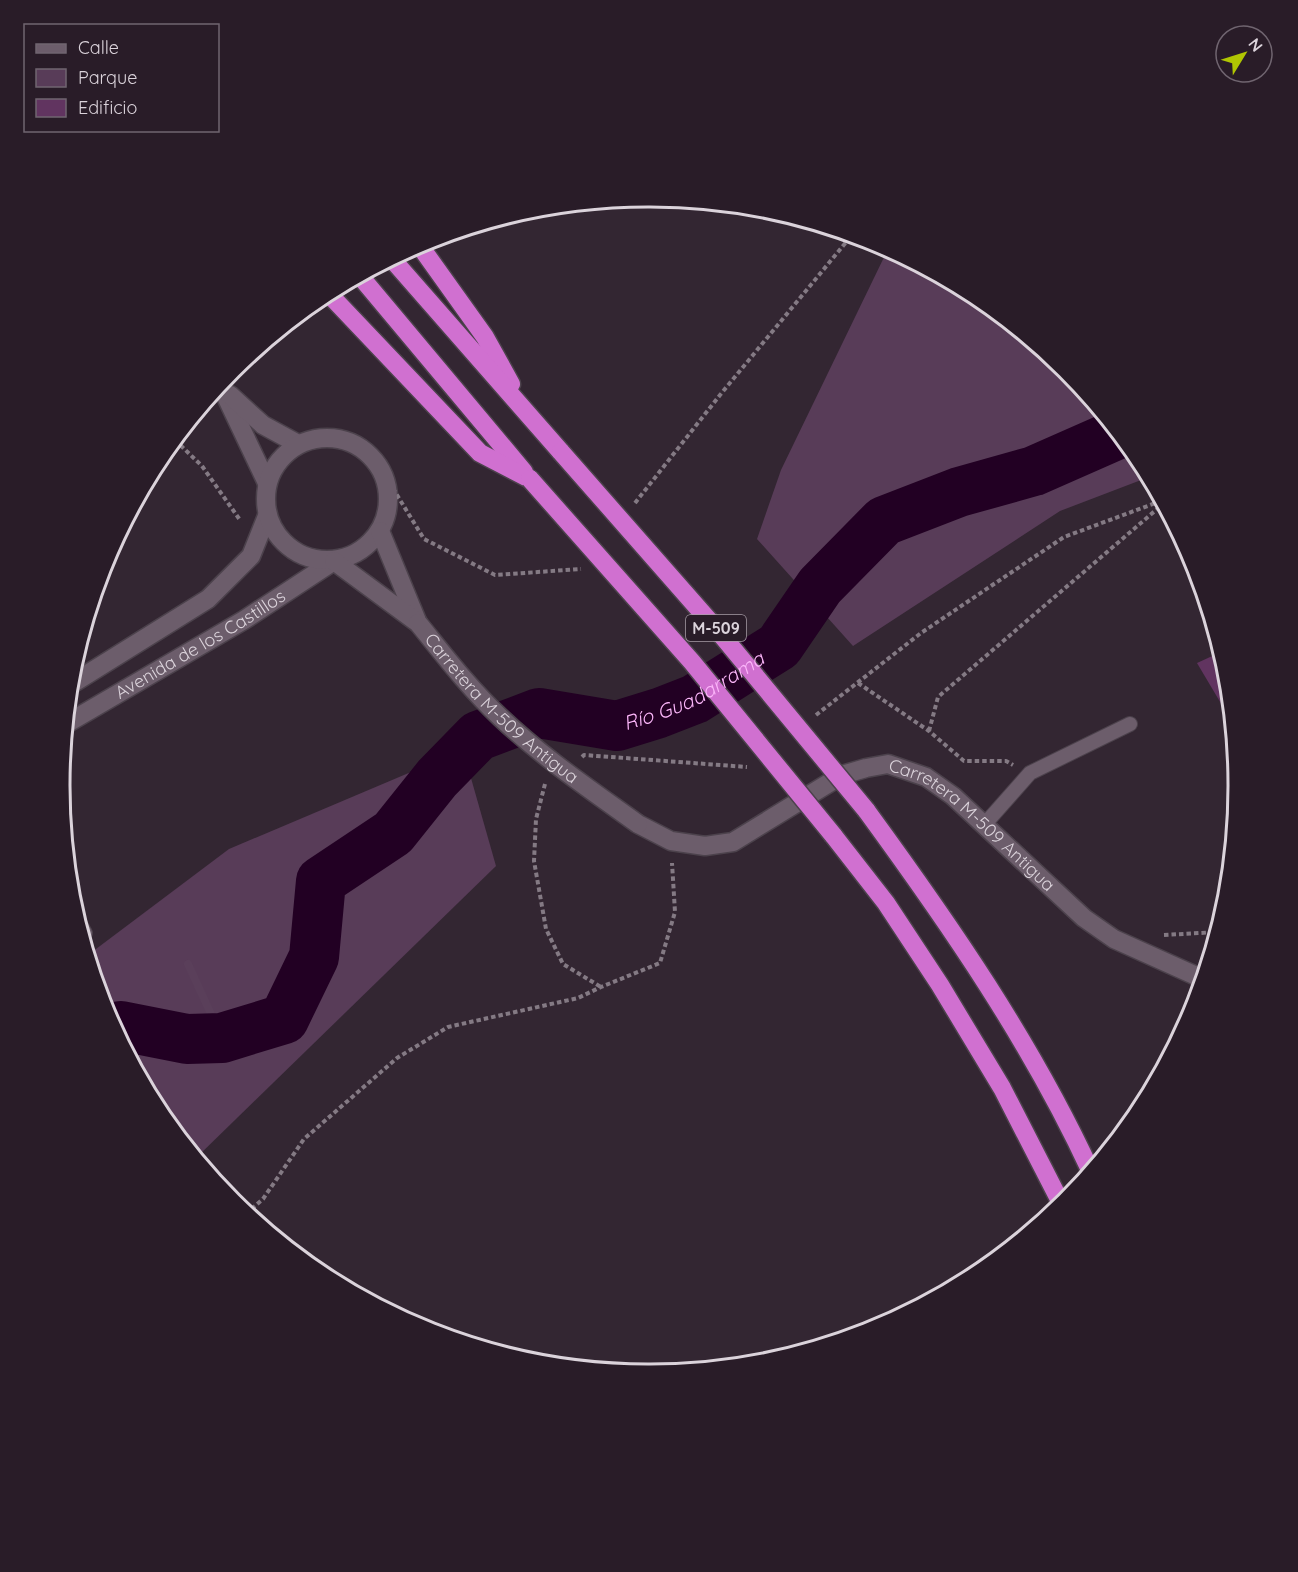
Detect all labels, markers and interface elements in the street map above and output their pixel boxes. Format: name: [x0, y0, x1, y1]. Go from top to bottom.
legend: [24, 24, 219, 132]
north arrow: [1214, 24, 1274, 84]
text: N: [1244, 34, 1267, 56]
text: Calle: [78, 36, 119, 59]
text: Parque: [78, 66, 137, 89]
text: Edificio: [78, 96, 137, 119]
street label: Avenida de los Castillos: [111, 584, 289, 704]
road number: M-509: [686, 615, 746, 641]
street label: Carretera M-509 Antigua: [420, 628, 583, 788]
water label: Río Guadarrama: [620, 645, 770, 735]
street label: Carretera M-509 Antigua: [886, 753, 1060, 896]

